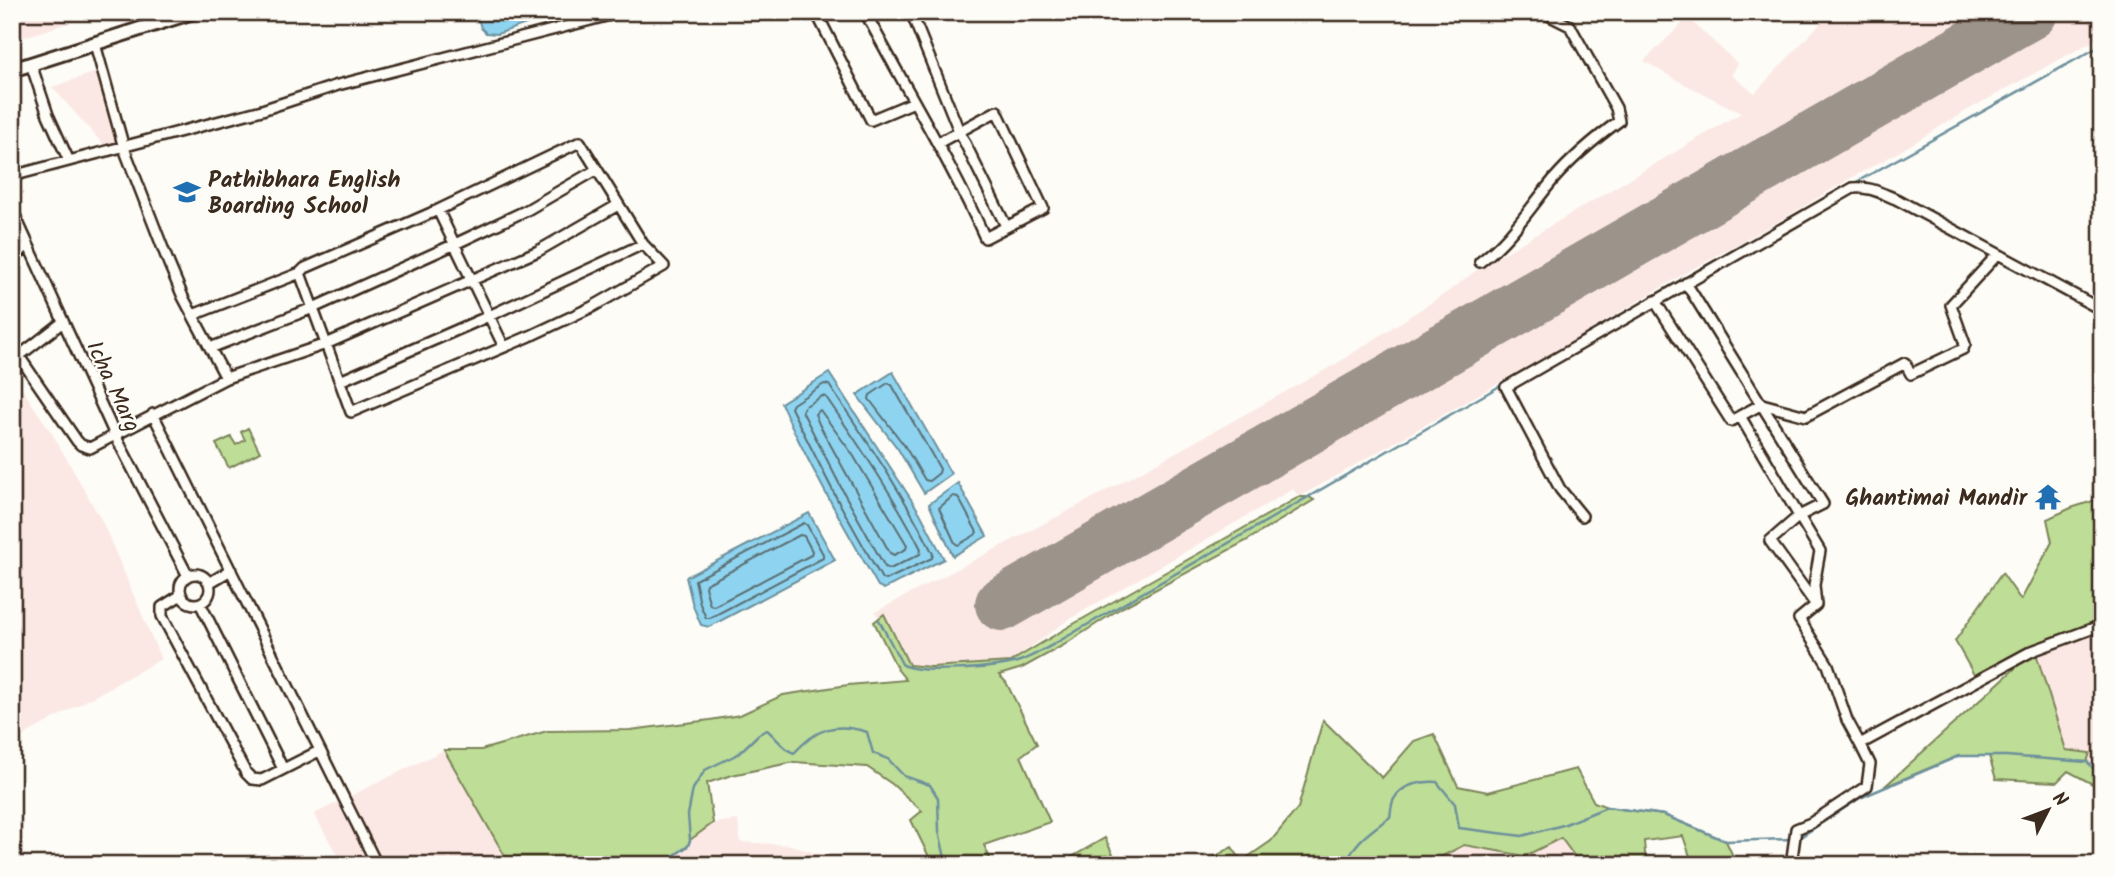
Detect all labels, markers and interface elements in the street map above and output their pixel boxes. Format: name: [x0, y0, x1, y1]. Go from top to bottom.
place label: Pathibhara English Boarding School: [208, 163, 401, 225]
school or university icon: Pathibhara English Boarding School: [172, 177, 202, 207]
street label: Icha Marg: [75, 335, 149, 438]
place label: Ghantimai Mandir: [1846, 481, 2029, 517]
temple icon: Ghantimai Mandir: [2033, 482, 2063, 512]
north arrow: [2012, 776, 2082, 846]
text: N: [2044, 785, 2074, 814]

